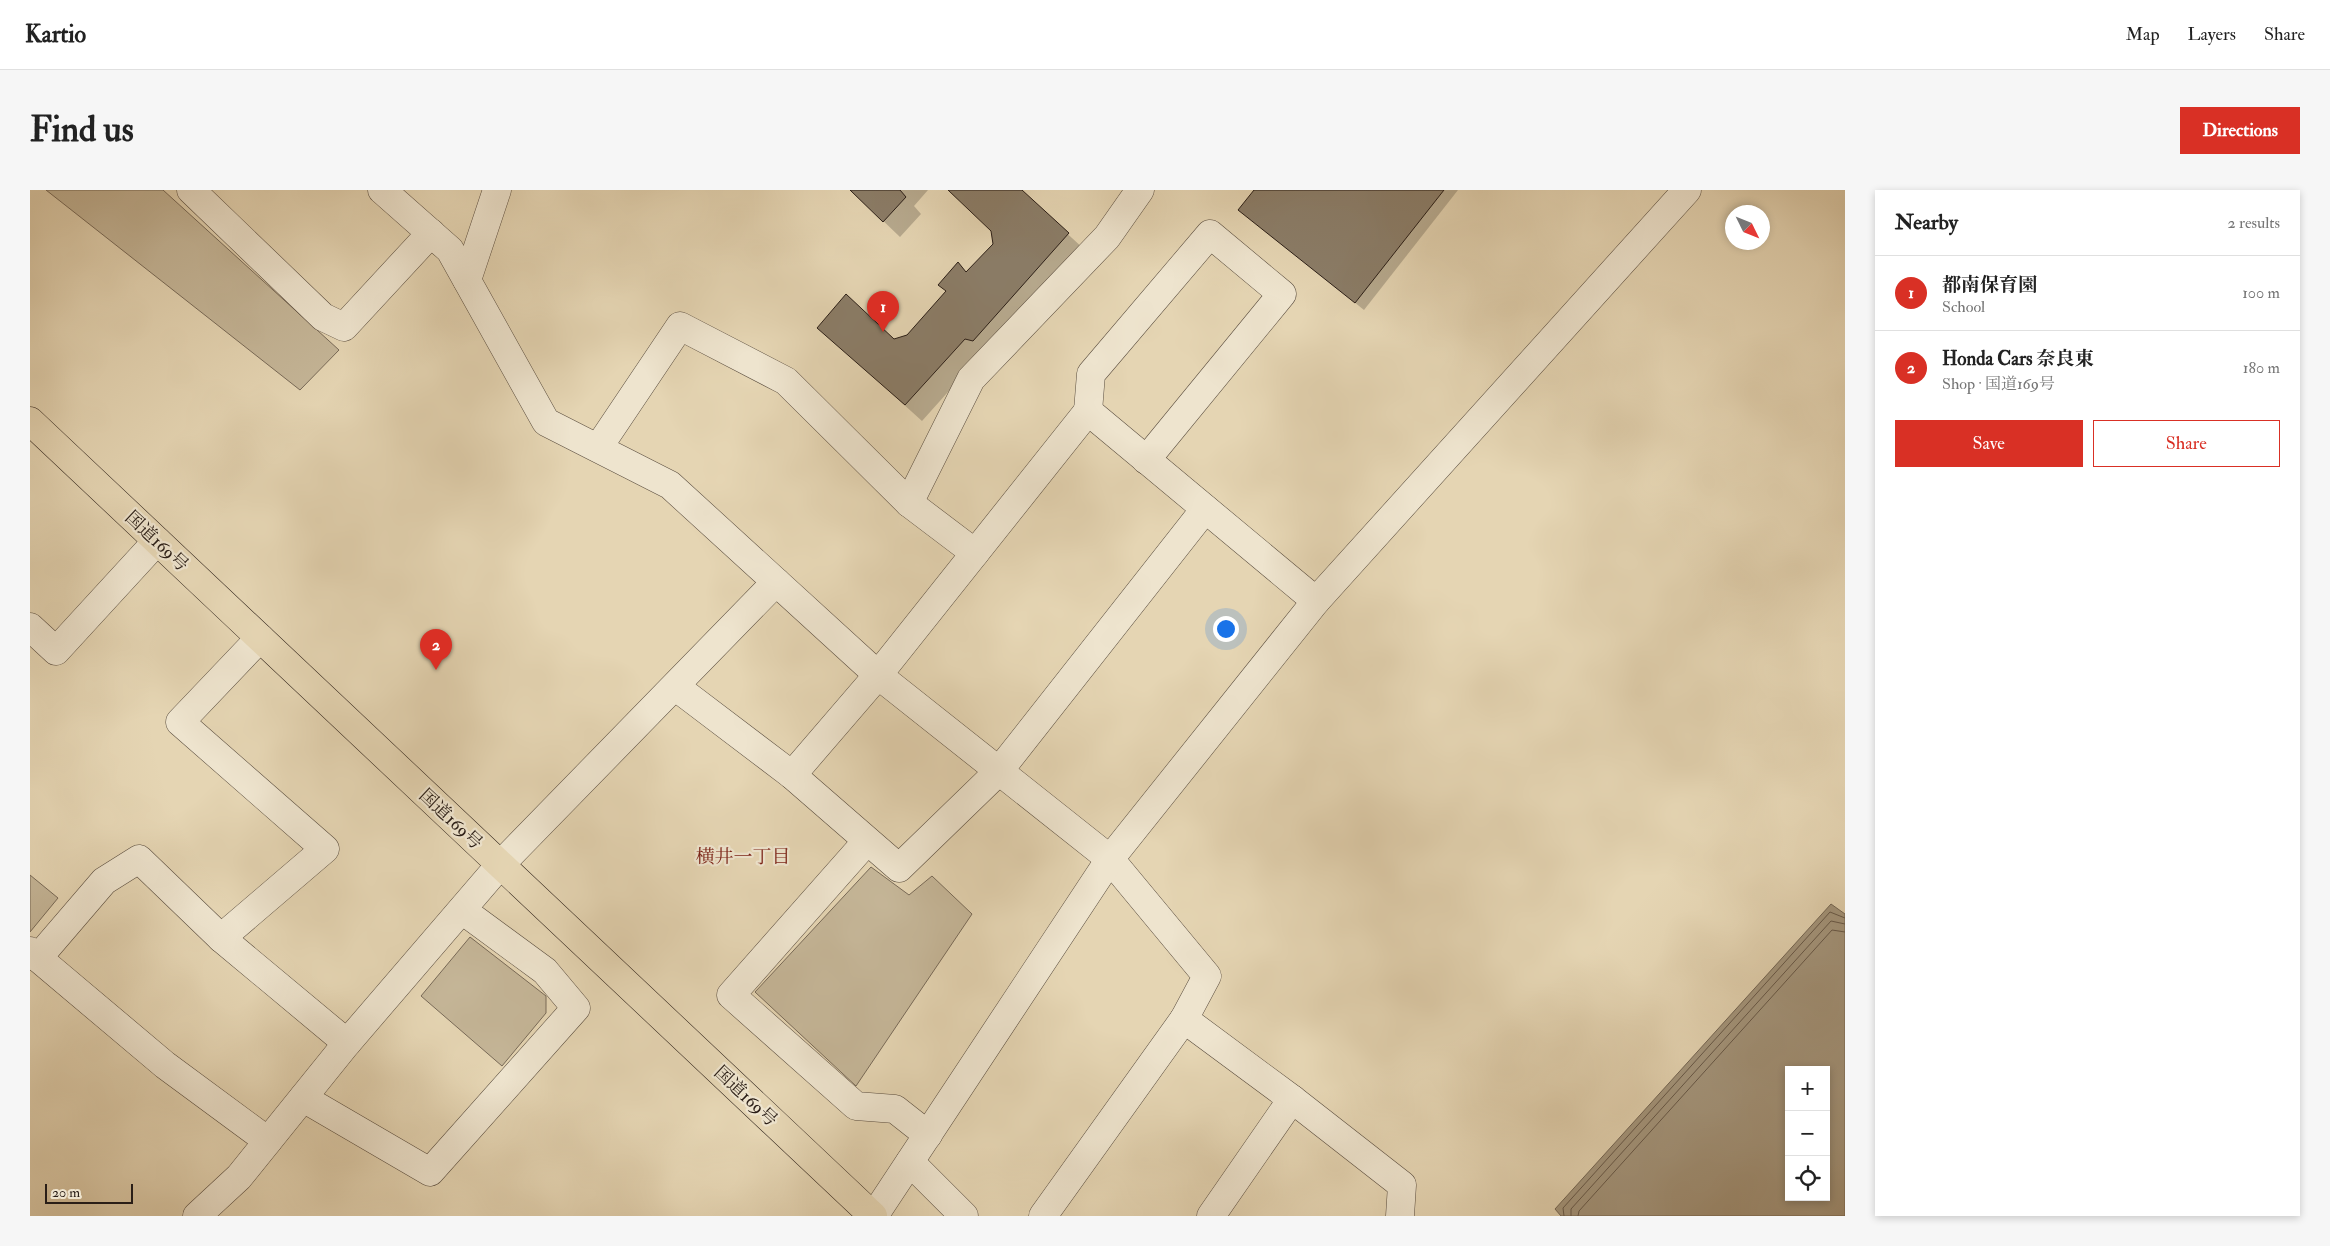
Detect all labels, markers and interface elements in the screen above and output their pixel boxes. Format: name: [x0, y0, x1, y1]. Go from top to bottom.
text: Kartio: [25, 19, 86, 50]
text: Map: [2126, 23, 2160, 46]
text: Layers: [2188, 23, 2236, 46]
text: Share: [2264, 23, 2305, 46]
button: Directions: [2180, 107, 2300, 154]
text: Find us: [30, 108, 134, 152]
north arrow: [1725, 205, 1770, 250]
text: Nearby: [1895, 209, 1958, 236]
text: 2 results: [2227, 213, 2280, 233]
text: 都南保育園: [1942, 273, 2037, 297]
text: 1: [1908, 283, 1914, 303]
text: 100 m: [2242, 283, 2280, 303]
pin: 1: [867, 291, 899, 332]
text: School: [1942, 297, 1985, 317]
text: Honda Cars 奈良東: [1942, 347, 2094, 371]
text: 2: [1907, 358, 1915, 378]
text: 180 m: [2243, 358, 2280, 378]
text: Shop · 国道169号: [1942, 374, 2055, 394]
button: Save: [1895, 420, 2083, 467]
button: Share: [2093, 420, 2280, 467]
street label: 国道169号: [120, 506, 193, 577]
your location: [1213, 616, 1239, 642]
pin: 2: [420, 629, 452, 670]
street label: 国道169号: [414, 784, 487, 855]
district label: 横井一丁目: [695, 845, 791, 869]
street label: 国道169号: [709, 1061, 782, 1132]
map controls: [1785, 1066, 1830, 1201]
button: +: [1785, 1066, 1830, 1111]
button: −: [1785, 1111, 1830, 1156]
button: locate: [1785, 1156, 1830, 1201]
scale bar: [45, 1181, 132, 1204]
text: 20 m: [52, 1184, 80, 1201]

